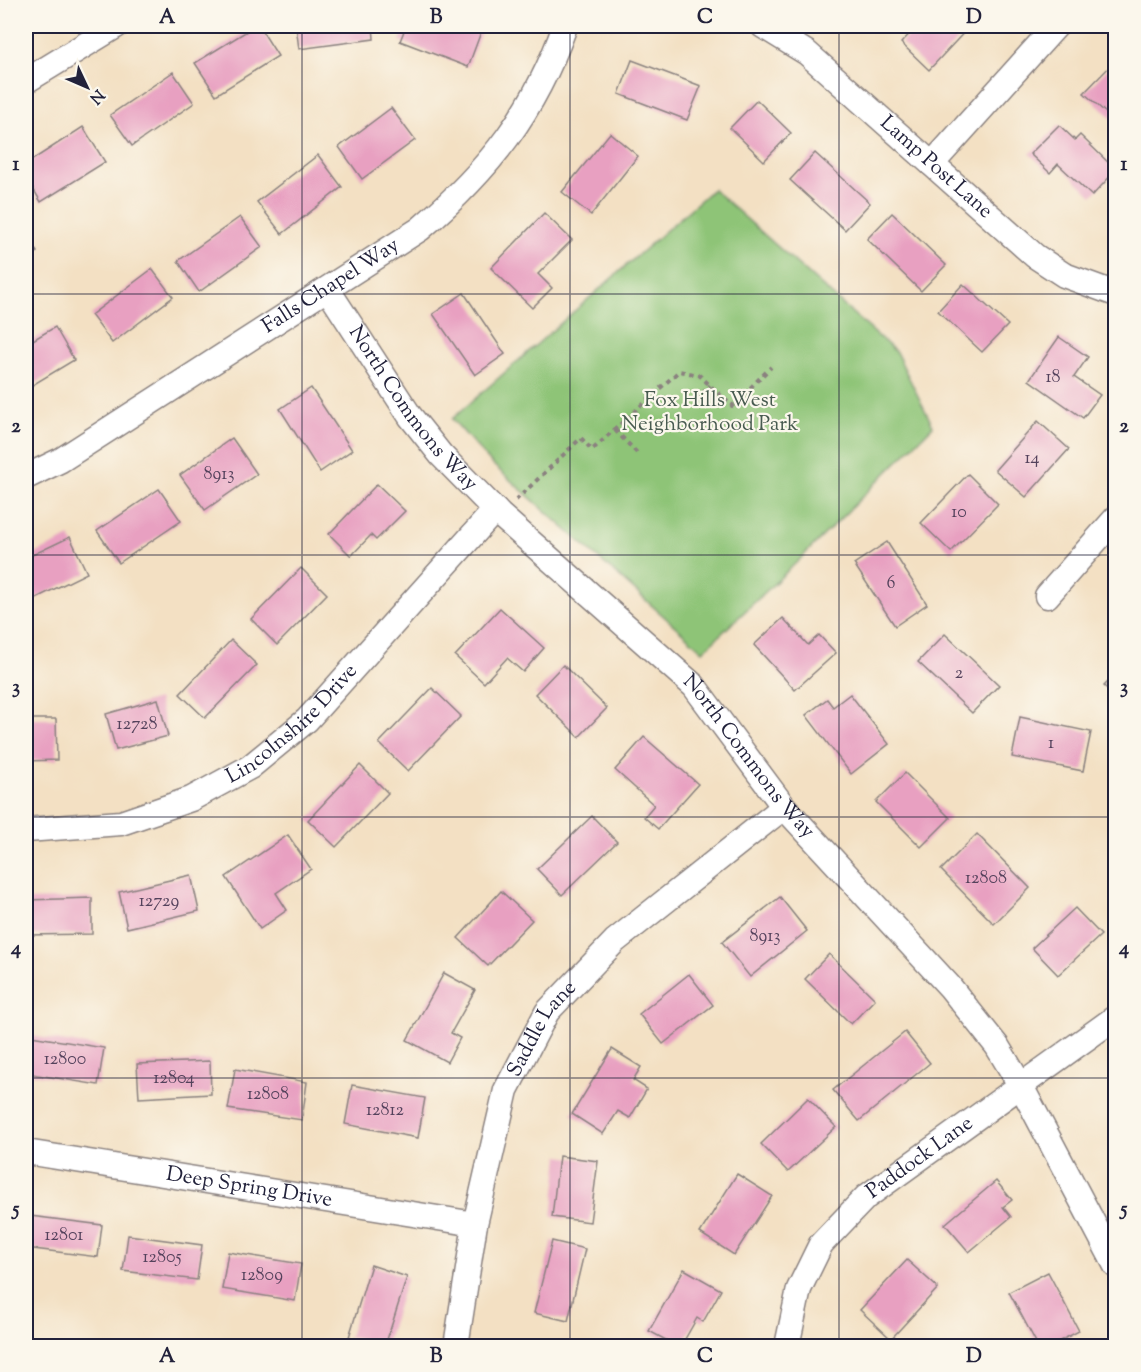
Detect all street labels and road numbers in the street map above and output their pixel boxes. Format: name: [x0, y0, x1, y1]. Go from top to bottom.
street label: Lamp Post Lane: [873, 109, 999, 226]
street label: Falls Chapel Way: [257, 231, 406, 342]
street label: North Commons Way: [340, 320, 485, 499]
street label: Lincolnshire Drive: [221, 658, 365, 792]
street label: North Commons Way: [676, 667, 822, 846]
street label: Saddle Lane: [500, 974, 584, 1083]
street label: Paddock Lane: [860, 1109, 980, 1207]
street label: Deep Spring Drive: [164, 1160, 334, 1216]

